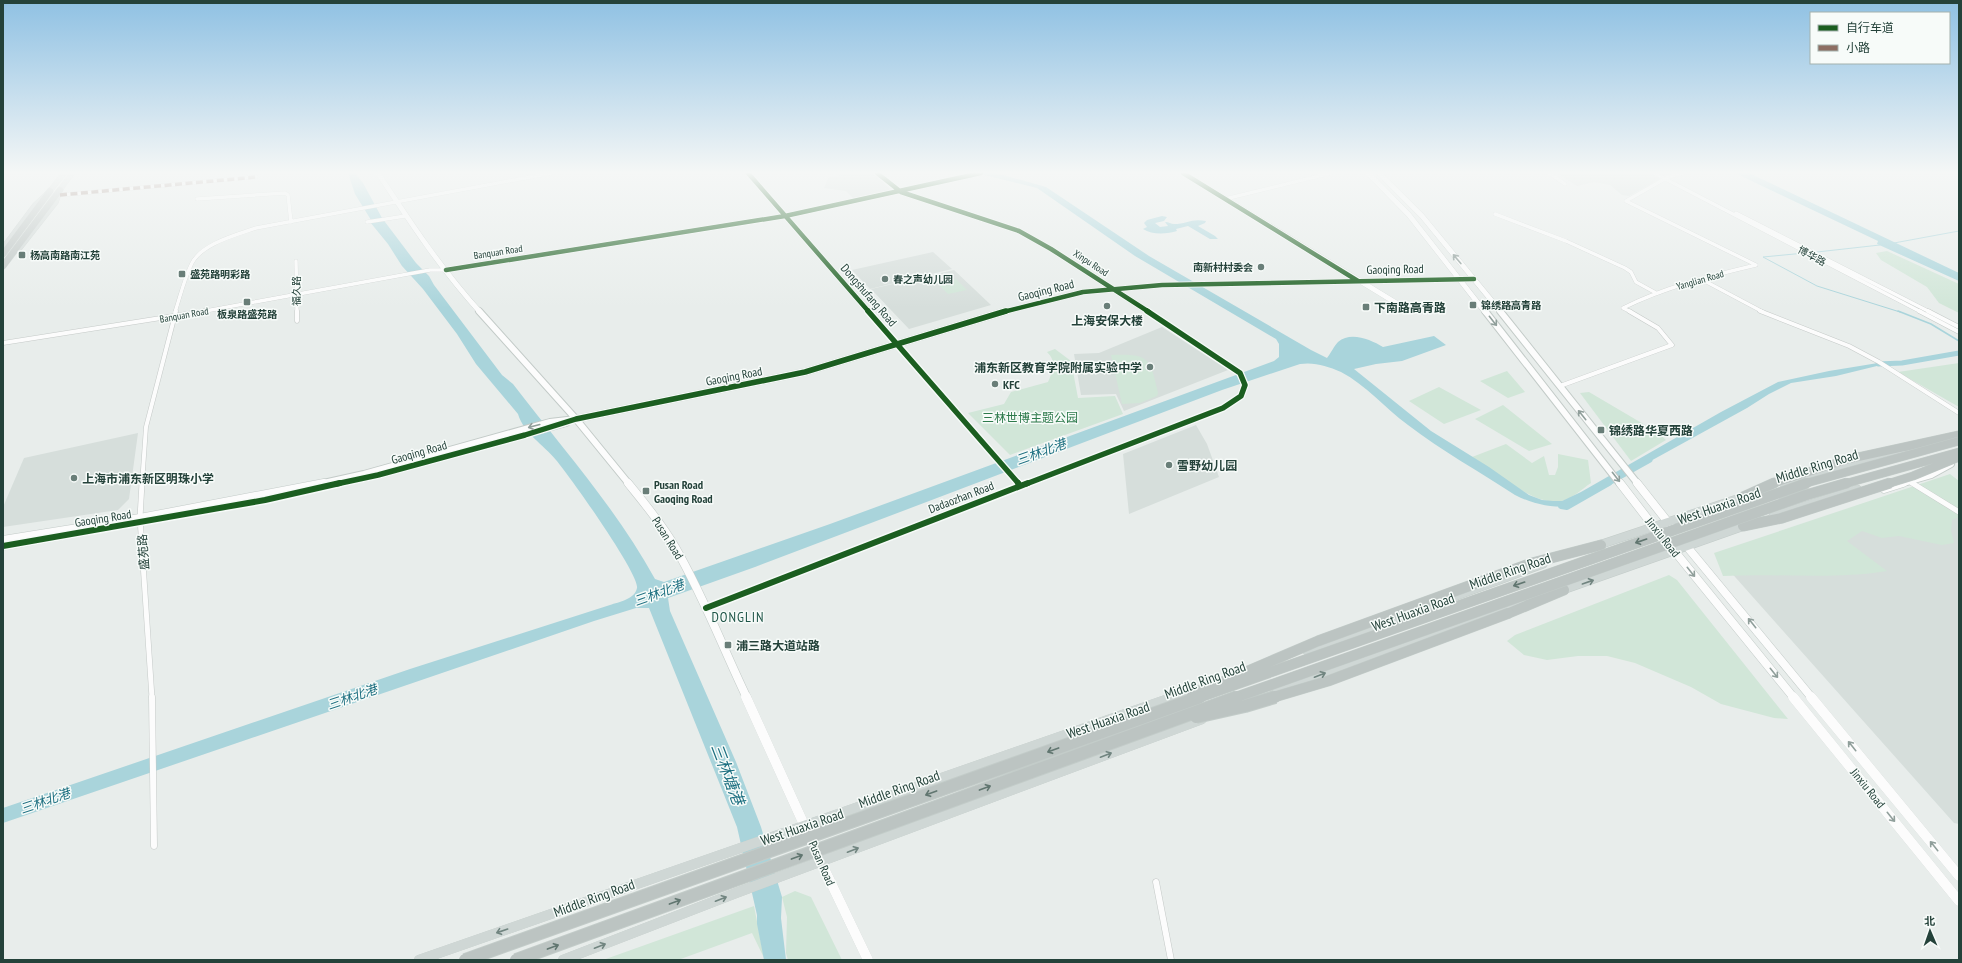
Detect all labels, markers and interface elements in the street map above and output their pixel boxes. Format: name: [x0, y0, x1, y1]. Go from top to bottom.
legend: [1810, 12, 1950, 64]
text: 自行车道: [1846, 20, 1894, 35]
text: 小路: [1846, 40, 1870, 55]
street label: Banquan Road: [473, 242, 523, 262]
street label: 博华路: [1796, 243, 1828, 269]
street label: Xinpu Road: [1071, 247, 1111, 279]
place label: 杨高南路南江苑: [30, 249, 100, 262]
marker: 杨高南路南江苑: [17, 250, 27, 260]
one-way arrow: [1453, 253, 1462, 264]
street label: Dongshufang Road: [838, 261, 900, 329]
place label: 南新村村委会: [1193, 261, 1253, 274]
street label: Gaoqing Road: [1366, 261, 1424, 277]
marker: 南新村村委会: [1256, 262, 1266, 272]
street label: Yanglian Road: [1675, 267, 1725, 293]
place label: 盛苑路明彩路: [190, 268, 251, 281]
marker: 盛苑路明彩路: [177, 269, 187, 279]
place label: 春之声幼儿园: [893, 273, 953, 286]
marker: 春之声幼儿园: [880, 274, 890, 284]
street label: 福久路: [290, 276, 303, 306]
street label: Gaoqing Road: [1016, 276, 1076, 304]
marker: 板泉路盛苑路: [242, 297, 252, 307]
place label: 锦绣路高青路: [1481, 299, 1542, 312]
place label: 下南路高青路: [1374, 300, 1446, 315]
marker: 锦绣路高青路: [1468, 300, 1478, 310]
marker: 上海安保大楼: [1102, 301, 1112, 311]
marker: 下南路高青路: [1361, 302, 1371, 312]
street label: Banquan Road: [159, 304, 209, 326]
place label: 板泉路盛苑路: [217, 308, 278, 321]
place label: 上海安保大楼: [1071, 313, 1143, 328]
one-way arrow: [1489, 315, 1497, 326]
place label: 浦东新区教育学院附属实验中学: [974, 360, 1142, 375]
marker: 浦东新区教育学院附属实验中学: [1145, 362, 1155, 372]
street label: Gaoqing Road: [705, 363, 763, 389]
place label: KFC: [1003, 377, 1020, 392]
marker: KFC: [990, 379, 1000, 389]
one-way arrow: [1578, 409, 1587, 420]
park label: 三林世博主题公园: [982, 410, 1078, 425]
one-way arrow: [528, 423, 541, 430]
place label: 锦绣路华夏西路: [1609, 423, 1693, 438]
marker: 锦绣路华夏西路: [1596, 425, 1606, 435]
water label: 三林北港: [1014, 434, 1070, 469]
street label: Gaoqing Road: [389, 437, 449, 467]
street label: Middle Ring Road: [1774, 445, 1860, 487]
place label: 雪野幼儿园: [1177, 458, 1237, 473]
marker: 雪野幼儿园: [1164, 460, 1174, 470]
place label: 上海市浦东新区明珠小学: [82, 471, 214, 486]
one-way arrow: [1611, 472, 1620, 483]
marker: 上海市浦东新区明珠小学: [69, 473, 79, 483]
place label: Pusan Road Gaoqing Road: [654, 477, 713, 506]
street label: Dadaozhan Road: [926, 478, 996, 516]
street label: West Huaxia Road: [1675, 483, 1763, 529]
marker: Pusan Road Gaoqing Road: [641, 486, 651, 496]
street label: Gaoqing Road: [74, 506, 132, 530]
street label: Jinxiu Road: [1642, 513, 1683, 560]
street label: Pusan Road: [649, 514, 687, 562]
street label: 盛苑路: [134, 534, 152, 570]
one-way arrow: [1636, 537, 1648, 545]
street label: Middle Ring Road: [1467, 549, 1553, 593]
one-way arrow: [1687, 566, 1696, 577]
water label: 三林北港: [632, 575, 688, 610]
one-way arrow: [1581, 578, 1594, 585]
one-way arrow: [1513, 580, 1525, 588]
street label: West Huaxia Road: [1369, 589, 1457, 635]
district label: DONGLIN: [711, 608, 765, 626]
one-way arrow: [1747, 618, 1756, 629]
place label: 浦三路大道站路: [736, 638, 820, 653]
marker: 浦三路大道站路: [723, 640, 733, 650]
street label: Middle Ring Road: [1162, 657, 1248, 703]
one-way arrow: [1769, 667, 1778, 678]
one-way arrow: [1313, 671, 1325, 679]
water label: 三林北港: [325, 680, 381, 714]
street label: West Huaxia Road: [1064, 697, 1152, 743]
one-way arrow: [1847, 740, 1856, 751]
water label: 三林塘港: [707, 741, 750, 809]
one-way arrow: [1048, 746, 1060, 754]
one-way arrow: [1100, 751, 1112, 759]
street label: Jinxiu Road: [1847, 764, 1888, 811]
street label: Middle Ring Road: [856, 766, 942, 812]
water label: 三林北港: [18, 784, 74, 818]
one-way arrow: [978, 784, 990, 792]
one-way arrow: [925, 790, 937, 798]
street label: West Huaxia Road: [758, 804, 846, 850]
one-way arrow: [1887, 811, 1895, 822]
street label: Pusan Road: [806, 838, 838, 888]
one-way arrow: [1930, 841, 1939, 851]
one-way arrow: [847, 846, 860, 853]
one-way arrow: [791, 853, 803, 861]
street label: Middle Ring Road: [551, 875, 637, 921]
one-way arrow: [714, 894, 726, 902]
one-way arrow: [668, 897, 680, 905]
north arrow: [1910, 911, 1950, 951]
text: 北: [1924, 914, 1935, 928]
one-way arrow: [496, 928, 509, 935]
one-way arrow: [593, 941, 605, 949]
one-way arrow: [546, 942, 558, 950]

